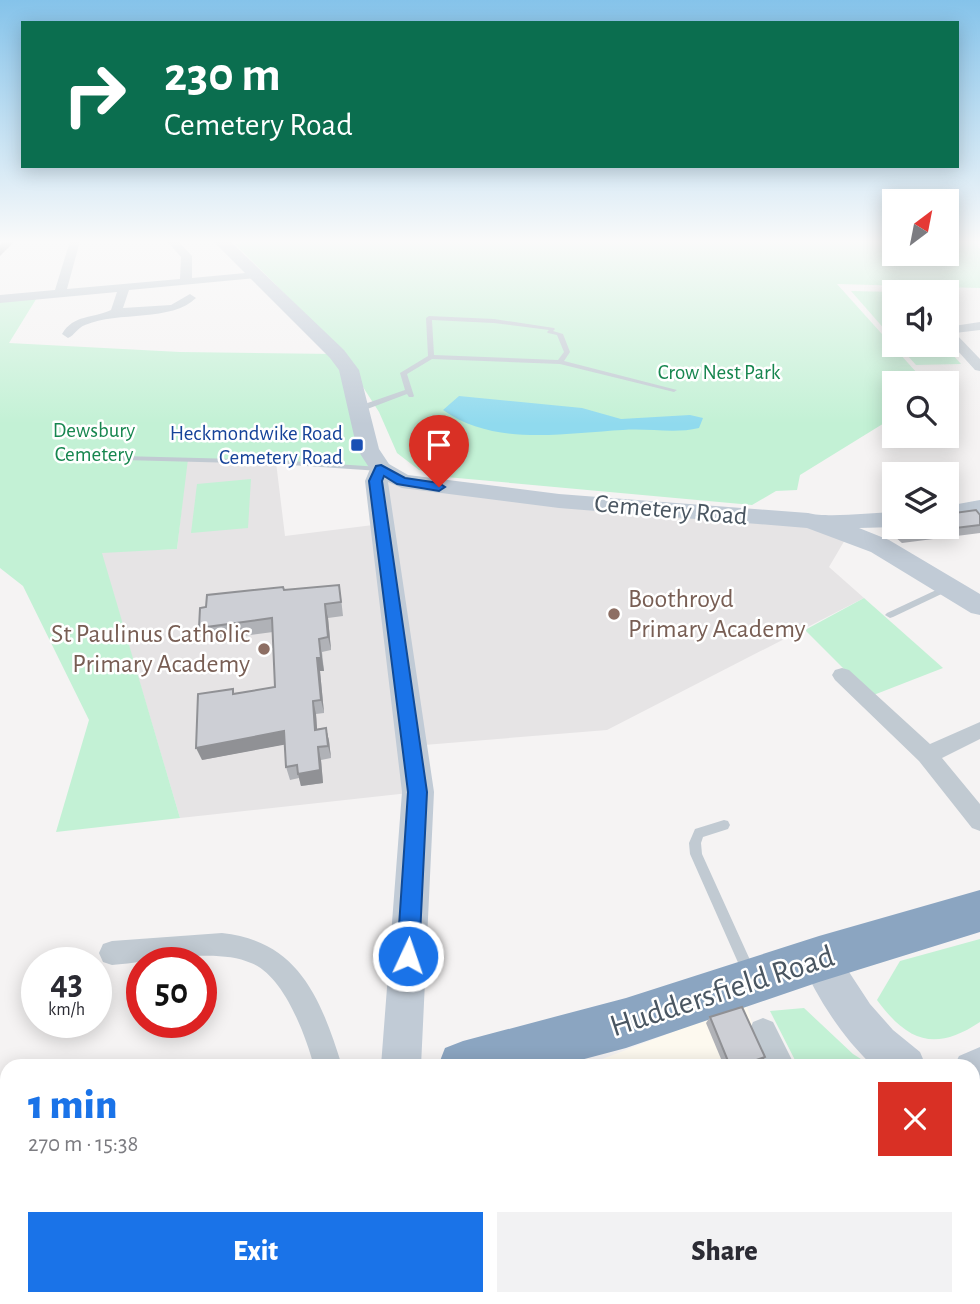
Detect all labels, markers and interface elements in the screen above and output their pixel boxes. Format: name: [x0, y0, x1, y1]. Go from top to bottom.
icon: right: [49, 49, 140, 140]
text: 230 m: [164, 51, 281, 100]
text: Cemetery Road: [164, 109, 353, 141]
north arrow: [882, 189, 959, 266]
map controls: [882, 189, 959, 539]
button: sound: [882, 280, 959, 357]
park label: Crow Nest Park: [658, 362, 781, 383]
button: search: [882, 371, 959, 448]
pin: [409, 415, 469, 487]
park label: Dewsbury Cemetery: [53, 420, 135, 465]
place label: Heckmondwike Road Cemetery Road: [170, 423, 343, 468]
icon: arrive: [420, 426, 458, 464]
marker: Heckmondwike Road Cemetery Road: [349, 437, 365, 453]
button: layers: [882, 462, 959, 539]
street label: Cemetery Road: [593, 490, 749, 530]
place label: Boothroyd Primary Academy: [628, 586, 806, 642]
marker: Boothroyd Primary Academy: [606, 606, 622, 622]
place label: St Paulinus Catholic Primary Academy: [51, 621, 250, 677]
marker: St Paulinus Catholic Primary Academy: [256, 641, 272, 657]
position arrow: [371, 919, 445, 993]
street label: Huddersfield Road: [606, 940, 838, 1042]
speed limit sign: 50: [126, 947, 217, 1038]
text: 43: [50, 966, 83, 1001]
text: km/h: [48, 1001, 85, 1019]
button: close: [878, 1082, 952, 1156]
text: 1 min: [28, 1084, 117, 1126]
text: 270 m · 15:38: [28, 1133, 138, 1156]
button: Exit: [28, 1212, 483, 1292]
button: Share: [497, 1212, 952, 1292]

